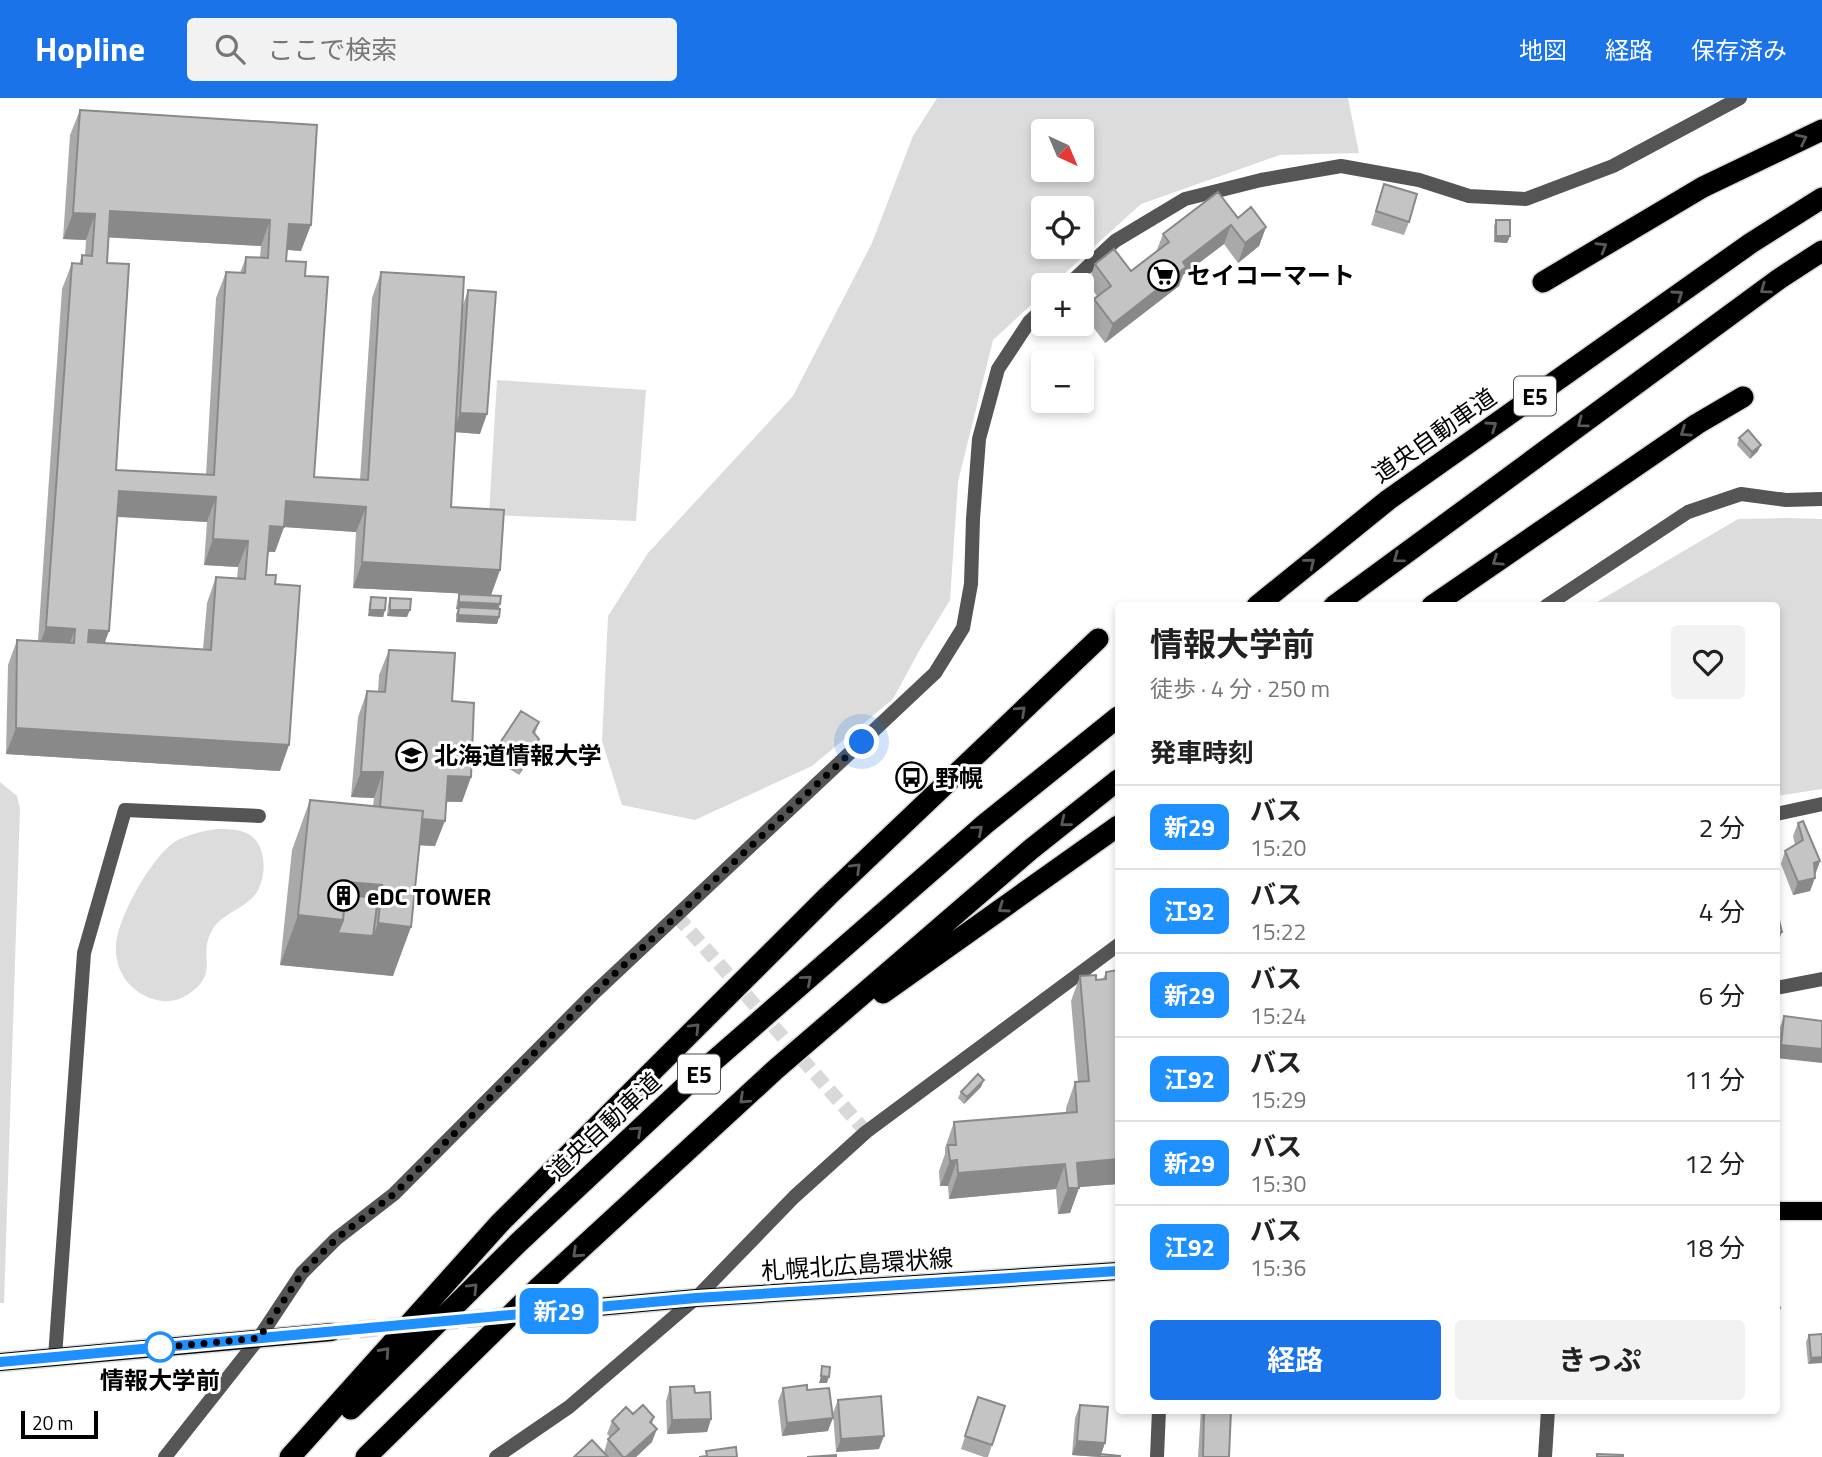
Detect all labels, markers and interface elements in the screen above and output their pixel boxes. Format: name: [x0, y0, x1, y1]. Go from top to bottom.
search box: [187, 18, 677, 81]
text: Hopline: [35, 24, 145, 74]
icon: search: [211, 30, 249, 68]
text: ここで検索: [267, 30, 397, 69]
text: 地図: [1519, 32, 1567, 68]
text: 経路: [1605, 32, 1653, 68]
text: 保存済み: [1691, 32, 1787, 68]
north arrow: [1031, 119, 1094, 182]
map controls: [1031, 119, 1094, 413]
one-way arrow: [1795, 134, 1807, 148]
button: locate: [1031, 196, 1094, 259]
one-way arrow: [1594, 243, 1607, 256]
place label: セイコーマート: [1187, 257, 1355, 293]
supermarket icon: セイコーマート: [1147, 258, 1181, 292]
button: +: [1031, 273, 1094, 336]
one-way arrow: [1760, 281, 1773, 293]
one-way arrow: [1670, 291, 1683, 303]
button: −: [1031, 350, 1094, 413]
road number: E5: [1514, 376, 1556, 416]
street label: 道央自動車道: [1365, 379, 1503, 491]
one-way arrow: [1577, 415, 1589, 427]
one-way arrow: [1484, 422, 1497, 435]
one-way arrow: [1680, 424, 1693, 436]
one-way arrow: [1393, 549, 1406, 562]
one-way arrow: [1492, 553, 1505, 565]
one-way arrow: [1302, 558, 1314, 571]
text: 情報大学前: [1150, 619, 1315, 669]
button: heart: [1671, 625, 1745, 699]
text: 徒歩 · 4 分 · 250 m: [1150, 671, 1330, 706]
one-way arrow: [1013, 707, 1026, 720]
your location: [844, 724, 879, 759]
text: 発車時刻: [1150, 733, 1254, 772]
place label: 北海道情報大学: [434, 737, 602, 773]
school or university icon: 北海道情報大学: [394, 738, 428, 772]
place label: 野幌: [935, 760, 983, 796]
bus stop icon: 野幌: [895, 761, 929, 795]
text: バス: [1250, 791, 1302, 830]
text: 2 分: [1699, 808, 1745, 847]
text: 新29: [1164, 809, 1215, 845]
one-way arrow: [1061, 814, 1073, 827]
one-way arrow: [970, 826, 983, 838]
text: 15:20: [1250, 830, 1306, 865]
one-way arrow: [848, 864, 861, 877]
text: バス: [1250, 875, 1302, 914]
place label: eDC TOWER: [367, 878, 492, 914]
building icon: eDC TOWER: [327, 879, 361, 913]
text: 4 分: [1699, 892, 1745, 931]
text: 江92: [1164, 893, 1215, 929]
one-way arrow: [998, 900, 1011, 912]
text: 15:22: [1250, 914, 1306, 949]
text: バス: [1250, 959, 1302, 998]
one-way arrow: [799, 976, 812, 988]
text: 6 分: [1699, 976, 1745, 1015]
text: 新29: [1164, 977, 1215, 1013]
text: 15:24: [1250, 998, 1306, 1033]
one-way arrow: [687, 1024, 700, 1037]
text: バス: [1250, 1043, 1302, 1082]
road number: E5: [678, 1054, 720, 1093]
text: 11 分: [1684, 1060, 1745, 1099]
text: 江92: [1164, 1061, 1215, 1097]
street label: 道央自動車道: [539, 1064, 669, 1188]
text: 15:29: [1250, 1082, 1306, 1117]
one-way arrow: [739, 1090, 752, 1103]
one-way arrow: [629, 1127, 642, 1139]
text: バス: [1250, 1127, 1302, 1166]
text: 12 分: [1684, 1144, 1745, 1183]
text: 新29: [1164, 1145, 1215, 1181]
text: 15:30: [1250, 1166, 1306, 1201]
text: バス: [1250, 1211, 1302, 1250]
text: 18 分: [1684, 1228, 1745, 1267]
text: 江92: [1164, 1229, 1215, 1265]
street label: 札幌北広島環状線: [760, 1239, 954, 1289]
one-way arrow: [572, 1244, 585, 1257]
text: 15:36: [1250, 1250, 1306, 1285]
one-way arrow: [464, 1283, 477, 1296]
line badge: 新29: [519, 1288, 599, 1334]
text: 新29: [534, 1293, 584, 1329]
button: 経路: [1150, 1320, 1441, 1400]
button: きっぷ: [1455, 1320, 1745, 1400]
marker: 情報大学前: [145, 1332, 175, 1362]
one-way arrow: [377, 1347, 389, 1360]
place label: 情報大学前: [100, 1362, 220, 1398]
scale bar: [21, 1408, 98, 1440]
text: 20 m: [32, 1408, 73, 1437]

